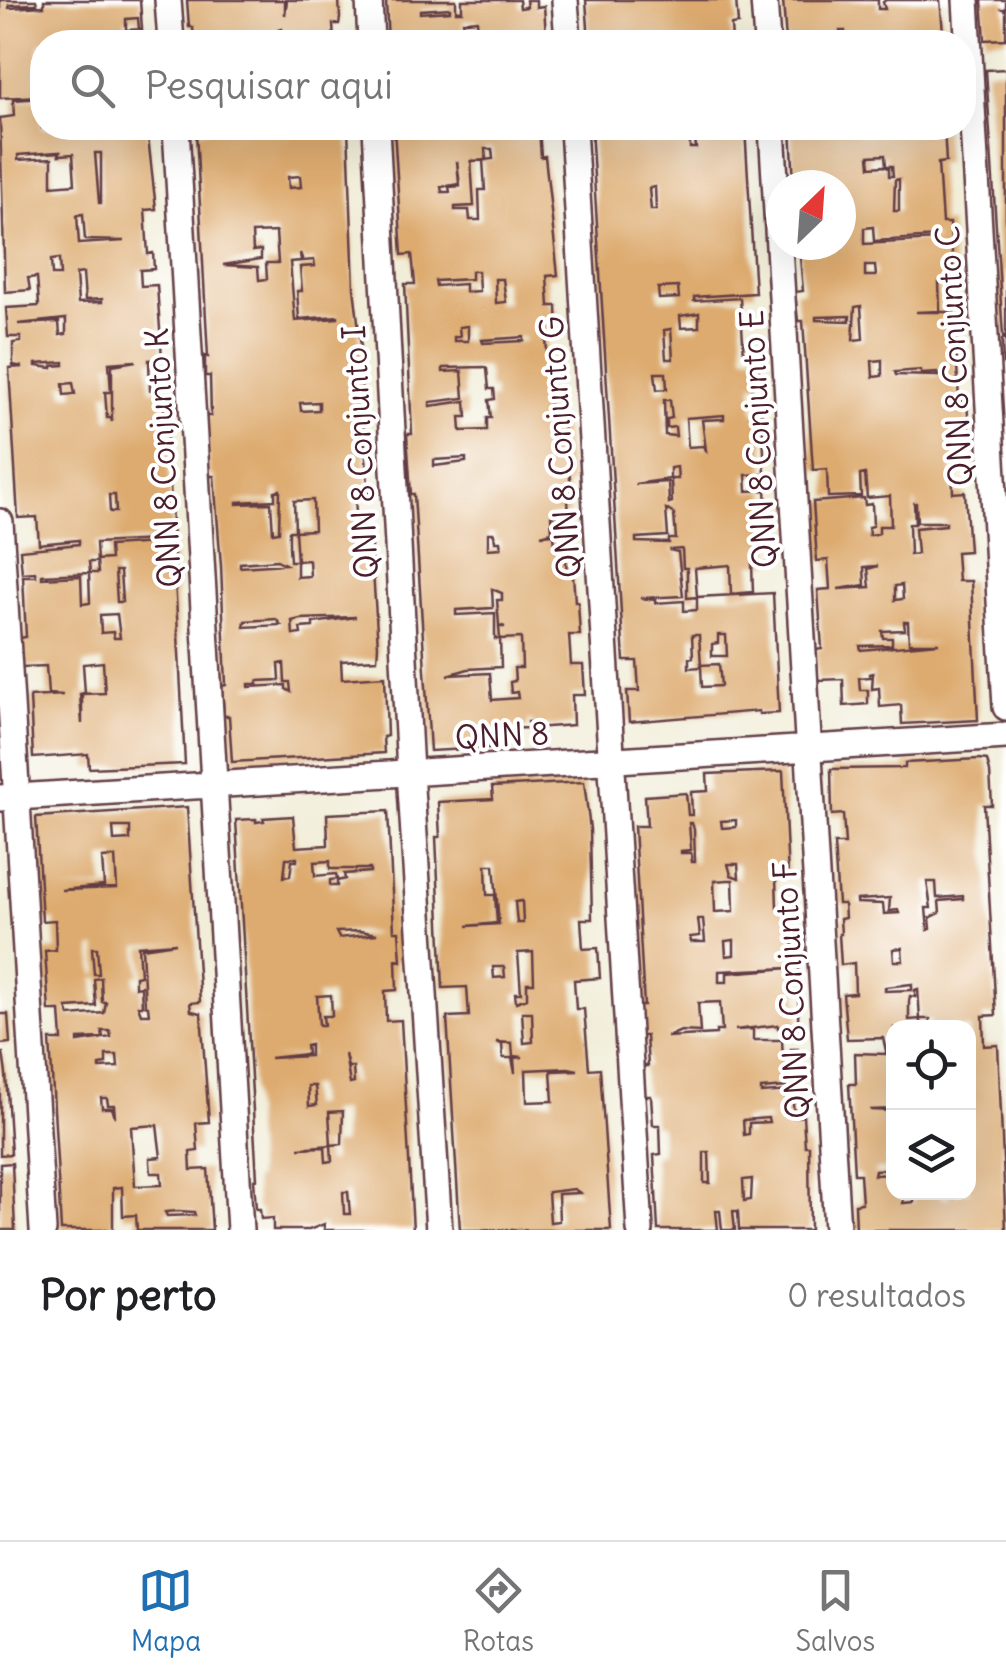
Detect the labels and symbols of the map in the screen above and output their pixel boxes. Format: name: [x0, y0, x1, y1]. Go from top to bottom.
north arrow: [766, 170, 856, 260]
street label: QNN 8 Conjunto C: [927, 225, 981, 487]
street label: QNN 8 Conjunto E: [731, 309, 785, 569]
street label: QNN 8 Conjunto G: [530, 314, 590, 580]
street label: QNN 8 Conjunto I: [333, 324, 387, 580]
street label: QNN 8 Conjunto K: [136, 327, 190, 589]
street label: QNN 8: [454, 712, 550, 758]
street label: QNN 8 Conjunto F: [764, 860, 818, 1120]

